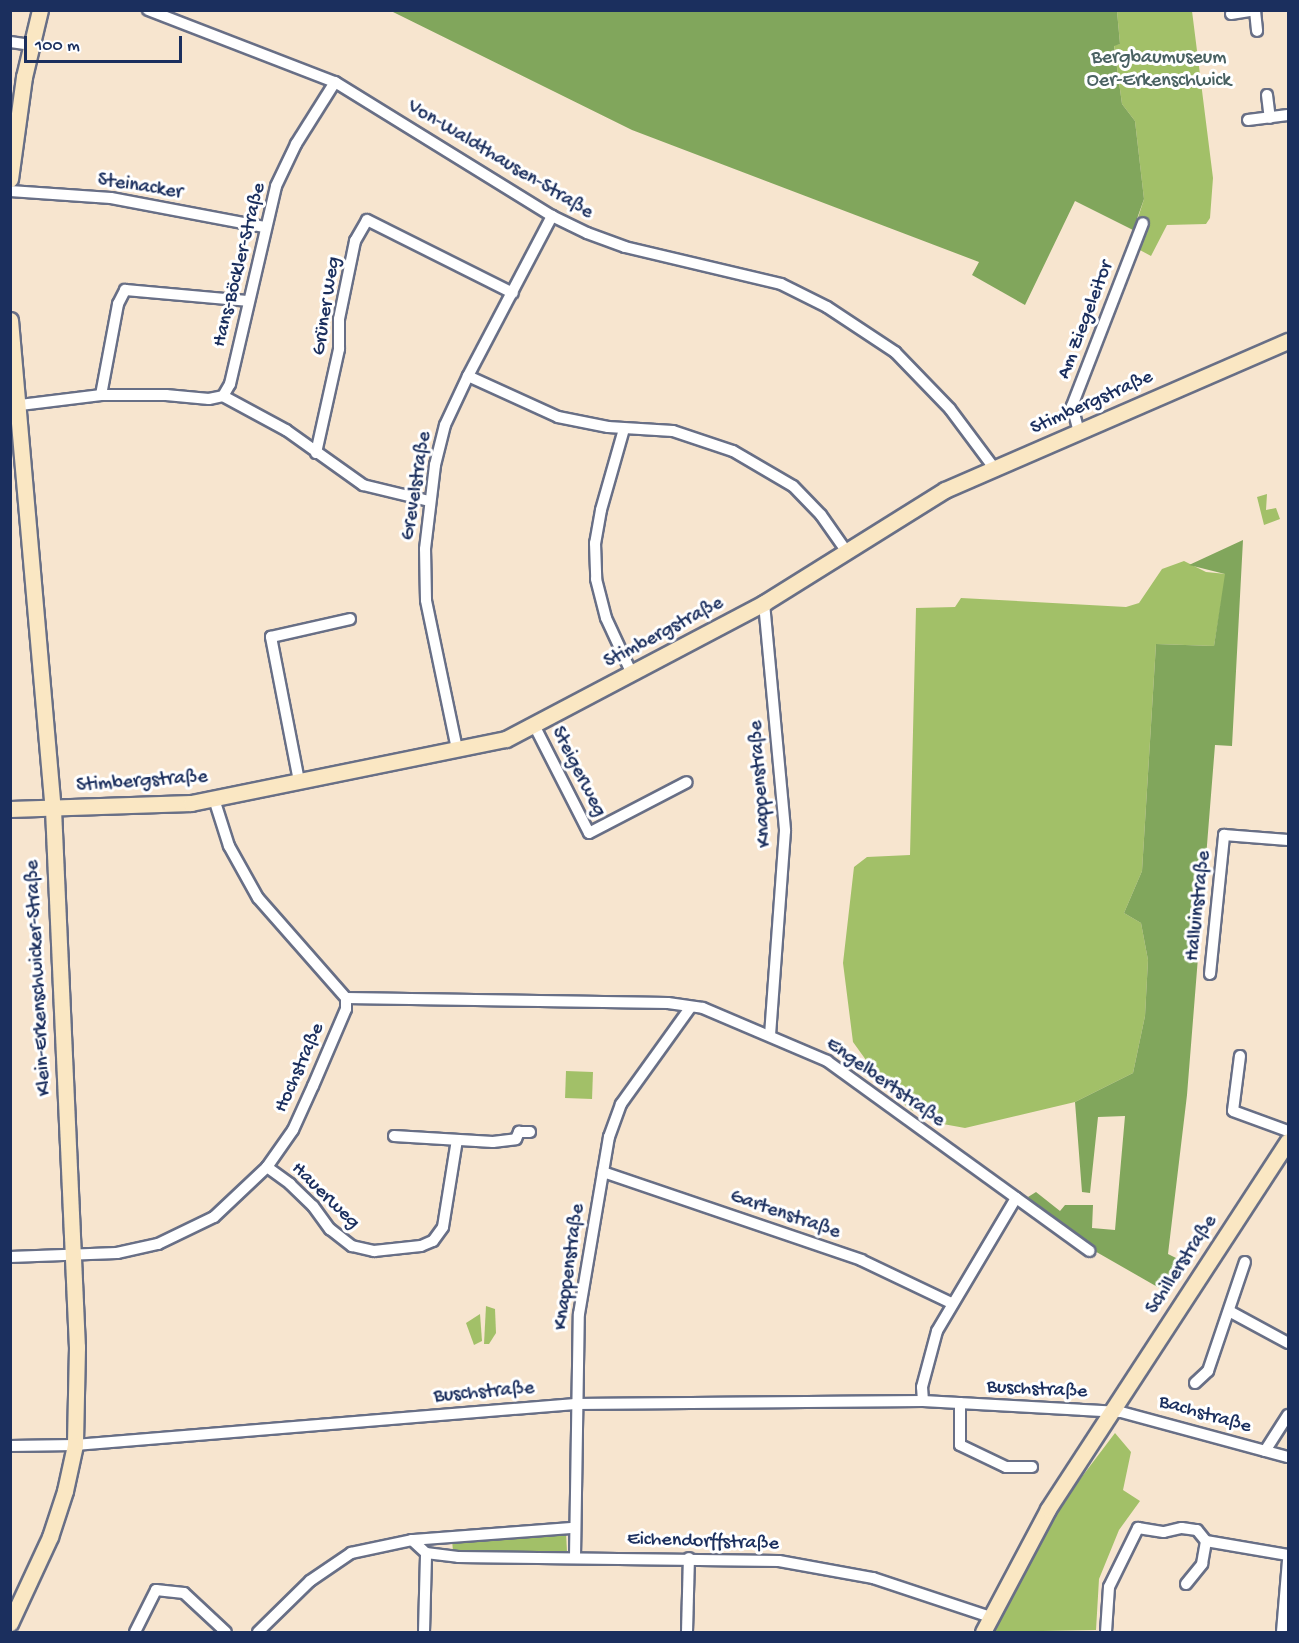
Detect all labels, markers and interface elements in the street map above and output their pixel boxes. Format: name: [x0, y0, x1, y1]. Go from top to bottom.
scale bar: [27, 24, 184, 62]
text: 100 m: [35, 36, 80, 57]
park label: Bergbaumuseum Oer-Erkenschwick: [1087, 47, 1231, 94]
street label: Von-Waldthausen-Straße: [403, 95, 597, 225]
street label: Steinacker: [96, 168, 184, 206]
street label: Hans-Böckler-Straße: [208, 181, 272, 349]
street label: Grüner Weg: [307, 255, 347, 357]
street label: Am Ziegeleitor: [1052, 257, 1120, 383]
street label: Stimbergstraße: [1027, 365, 1157, 441]
street label: Grevelstraße: [397, 430, 437, 542]
street label: Stimbergstraße: [600, 592, 728, 674]
street label: Knappenstraße: [745, 720, 777, 848]
street label: Steigerweg: [545, 723, 611, 821]
street label: Stimbergstraße: [76, 765, 208, 799]
street label: Halluinstraße: [1181, 850, 1217, 962]
street label: Klein-Erkenschwicker-Straße: [21, 859, 57, 1097]
street label: Hochstraße: [270, 1019, 330, 1117]
street label: Engelbertstraße: [821, 1033, 949, 1133]
street label: Hauerweg: [286, 1157, 364, 1235]
street label: Gartenstraße: [727, 1185, 843, 1245]
street label: Knappenstraße: [549, 1202, 591, 1332]
street label: Schillerstraße: [1141, 1211, 1223, 1319]
street label: Buschstraße: [986, 1375, 1088, 1405]
street label: Buschstraße: [433, 1377, 535, 1409]
street label: Bachstraße: [1156, 1390, 1254, 1440]
street label: Eichendorffstraße: [627, 1527, 779, 1557]

